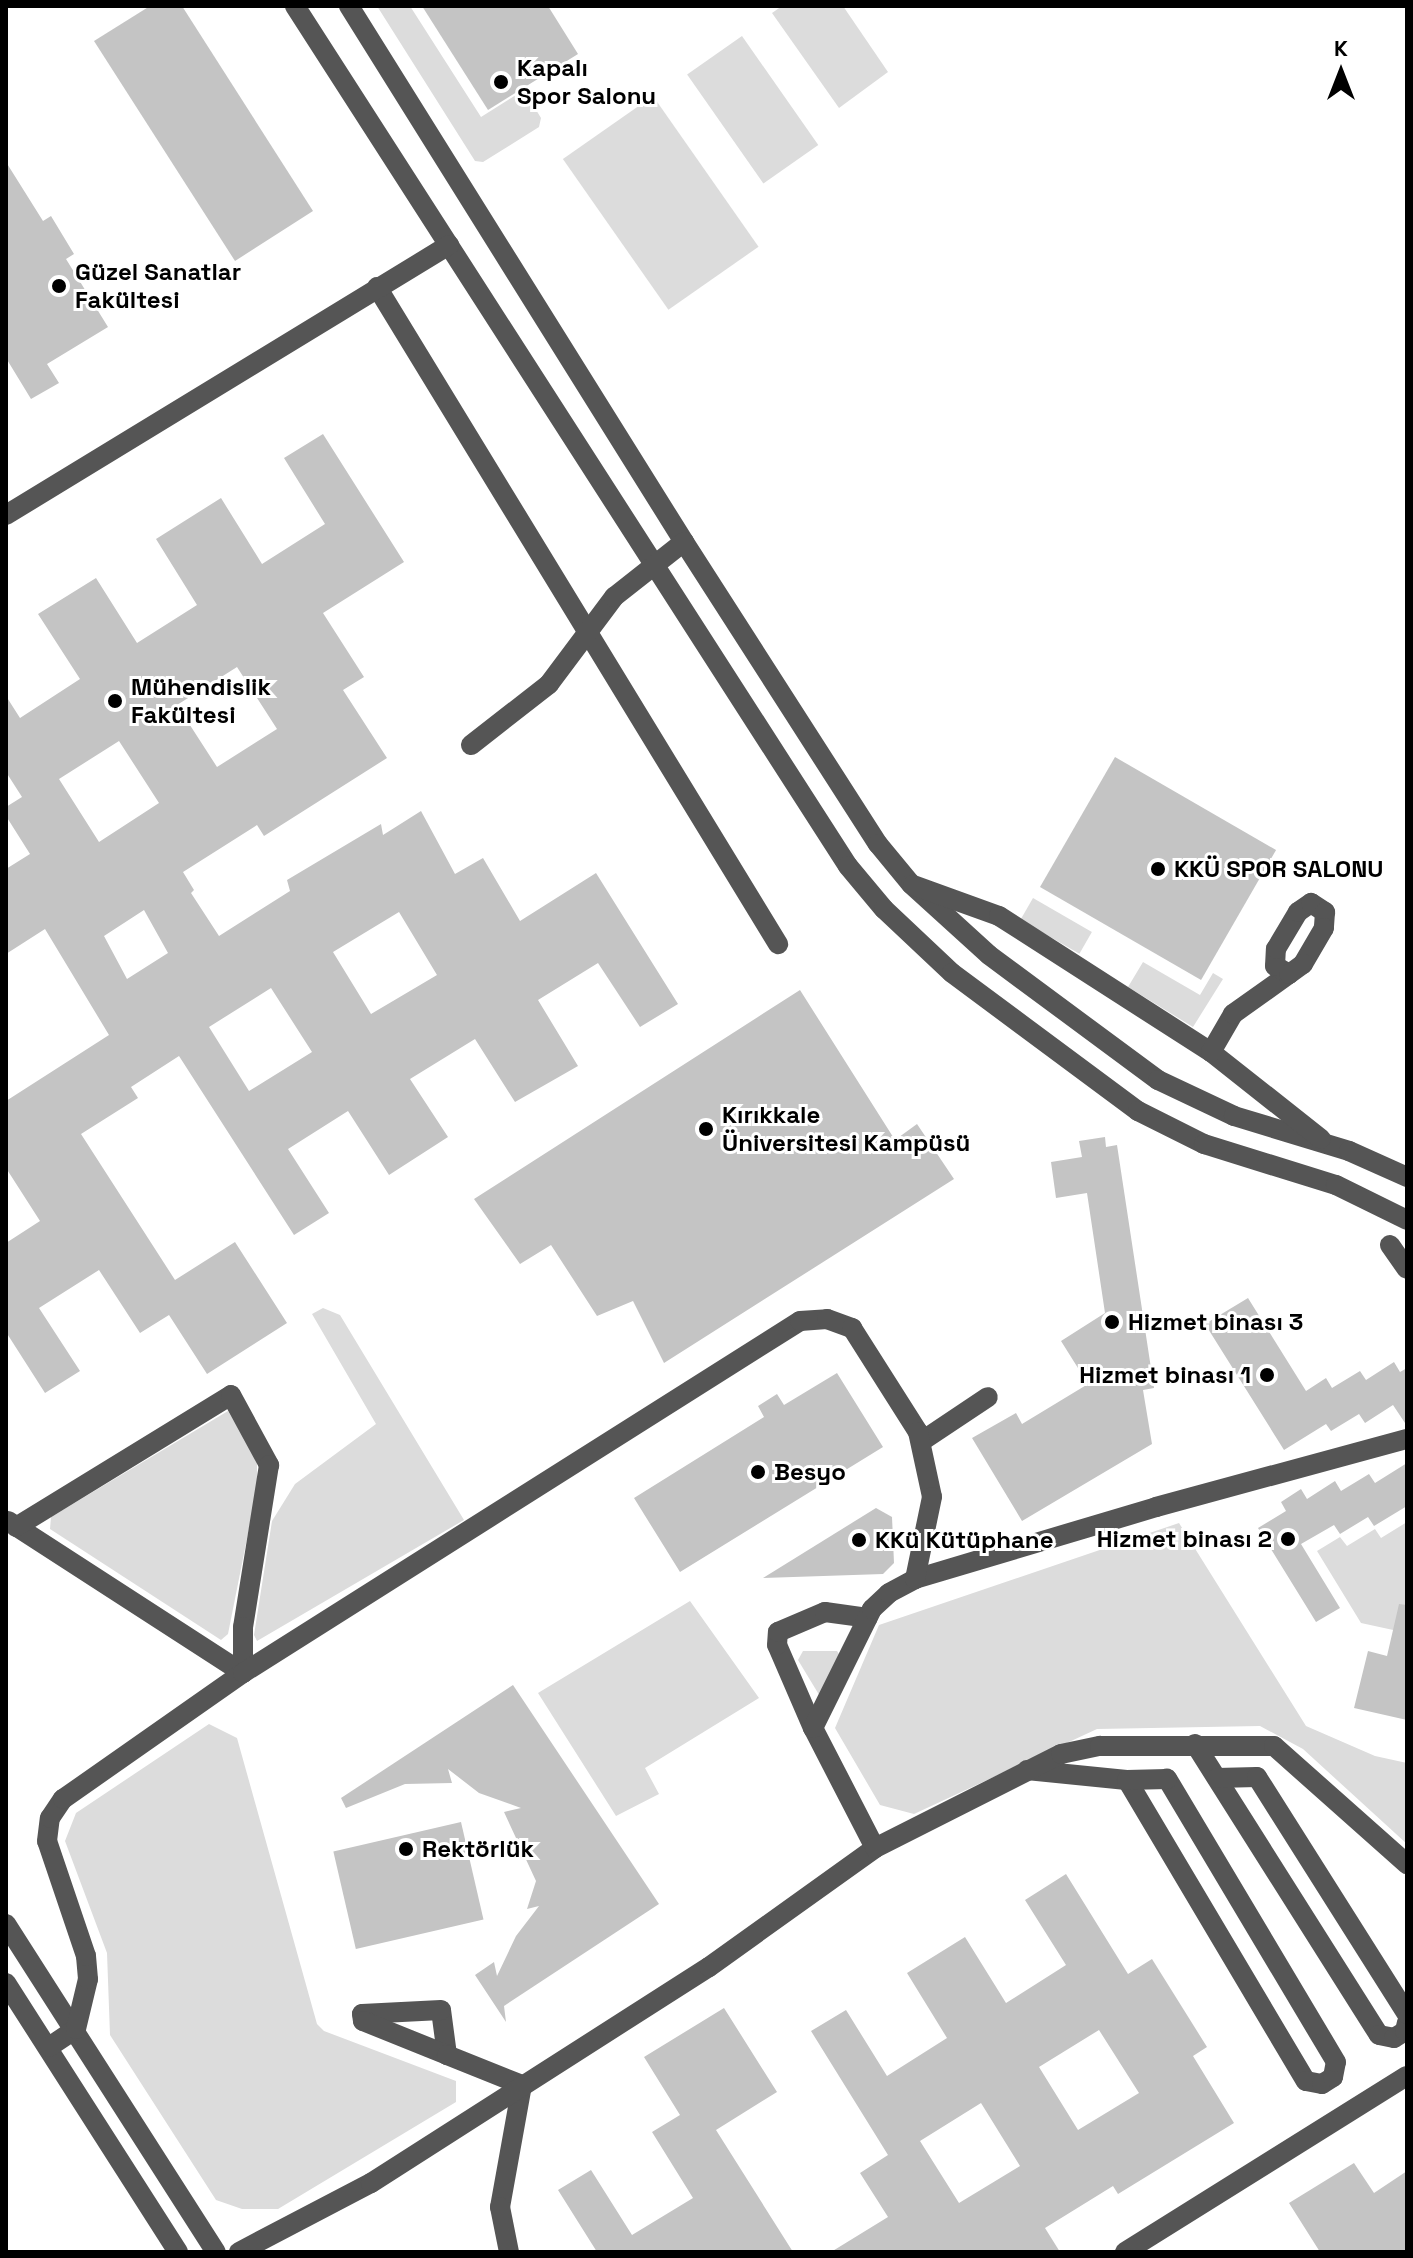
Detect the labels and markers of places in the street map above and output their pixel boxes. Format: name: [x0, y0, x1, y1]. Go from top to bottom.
place label: Kapalı Spor Salonu: [517, 54, 656, 110]
marker: Kapalı Spor Salonu: [492, 73, 510, 91]
place label: Güzel Sanatlar Fakültesi: [75, 258, 241, 314]
marker: Güzel Sanatlar Fakültesi: [50, 277, 68, 295]
place label: Mühendislik Fakültesi: [131, 673, 271, 729]
marker: Mühendislik Fakültesi: [106, 692, 124, 710]
place label: KKÜ SPOR SALONU: [1174, 855, 1383, 883]
marker: KKÜ SPOR SALONU: [1149, 860, 1167, 878]
place label: Kırıkkale Üniversitesi Kampüsü: [722, 1101, 970, 1157]
marker: Kırıkkale Üniversitesi Kampüsü: [697, 1120, 715, 1138]
place label: Hizmet binası 3: [1128, 1308, 1303, 1336]
marker: Hizmet binası 3: [1103, 1313, 1121, 1331]
place label: Hizmet binası 1: [1079, 1361, 1251, 1389]
marker: Hizmet binası 1: [1258, 1366, 1276, 1384]
place label: Besyo: [774, 1458, 846, 1486]
marker: Besyo: [749, 1463, 767, 1481]
place label: Hizmet binası 2: [1097, 1525, 1272, 1553]
place label: KKü Kütüphane: [875, 1526, 1053, 1554]
marker: Hizmet binası 2: [1279, 1530, 1297, 1548]
marker: KKü Kütüphane: [850, 1531, 868, 1549]
place label: Rektörlük: [422, 1835, 534, 1863]
marker: Rektörlük: [397, 1840, 415, 1858]

